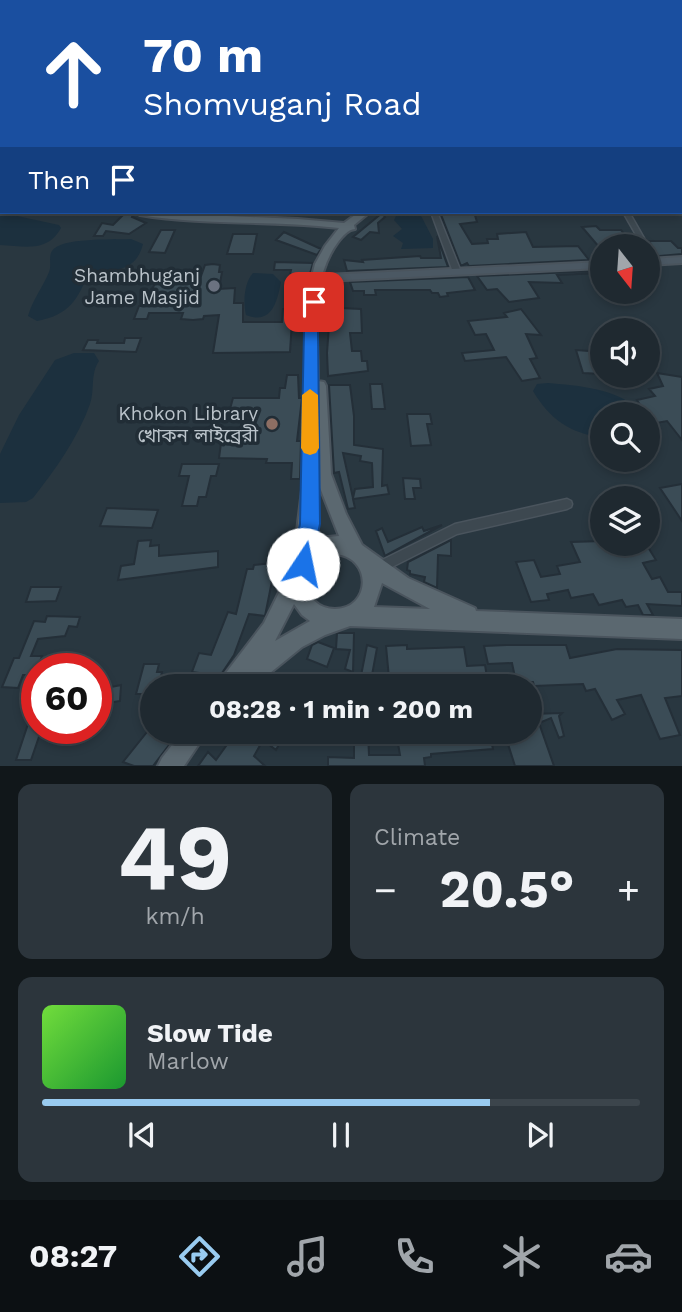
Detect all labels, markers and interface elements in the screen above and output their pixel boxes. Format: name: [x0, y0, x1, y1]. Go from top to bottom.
text: 70 m: [143, 26, 263, 84]
icon: ahead: [28, 28, 119, 119]
text: Shomvuganj Road: [143, 85, 421, 123]
icon: arrive: [104, 161, 142, 199]
text: Then: [28, 165, 90, 195]
north arrow: [590, 234, 660, 304]
map controls: [590, 234, 660, 556]
place label: Shambhuganj Jame Masjid: [74, 264, 200, 309]
pin: [284, 272, 344, 332]
marker: Shambhuganj Jame Masjid: [206, 278, 222, 294]
icon: arrive: [295, 283, 333, 321]
button: sound: [590, 318, 660, 388]
place label: Khokon Library খোকন লাইব্রেরী: [118, 402, 259, 447]
button: search: [590, 402, 660, 472]
marker: Khokon Library খোকন লাইব্রেরী: [264, 416, 280, 432]
button: layers: [590, 486, 660, 556]
position arrow: [266, 527, 340, 601]
speed limit sign: 60: [21, 653, 112, 744]
text: 08:28 · 1 min · 200 m: [209, 694, 473, 724]
text: 49: [118, 804, 232, 911]
text: Climate: [374, 824, 460, 851]
text: 20.5°: [439, 859, 575, 920]
text: −: [374, 868, 397, 912]
text: +: [617, 868, 640, 912]
text: km/h: [145, 903, 205, 930]
text: Slow Tide: [147, 1018, 273, 1048]
text: Marlow: [147, 1048, 229, 1075]
icon: previous: [123, 1116, 161, 1154]
icon: pause: [322, 1116, 360, 1154]
icon: next: [521, 1116, 559, 1154]
icon: directions: [175, 1232, 224, 1281]
icon: music: [283, 1232, 332, 1281]
icon: phone: [390, 1232, 439, 1281]
icon: climate: [497, 1232, 546, 1281]
icon: car: [604, 1232, 653, 1281]
text: 08:27: [29, 1237, 117, 1275]

